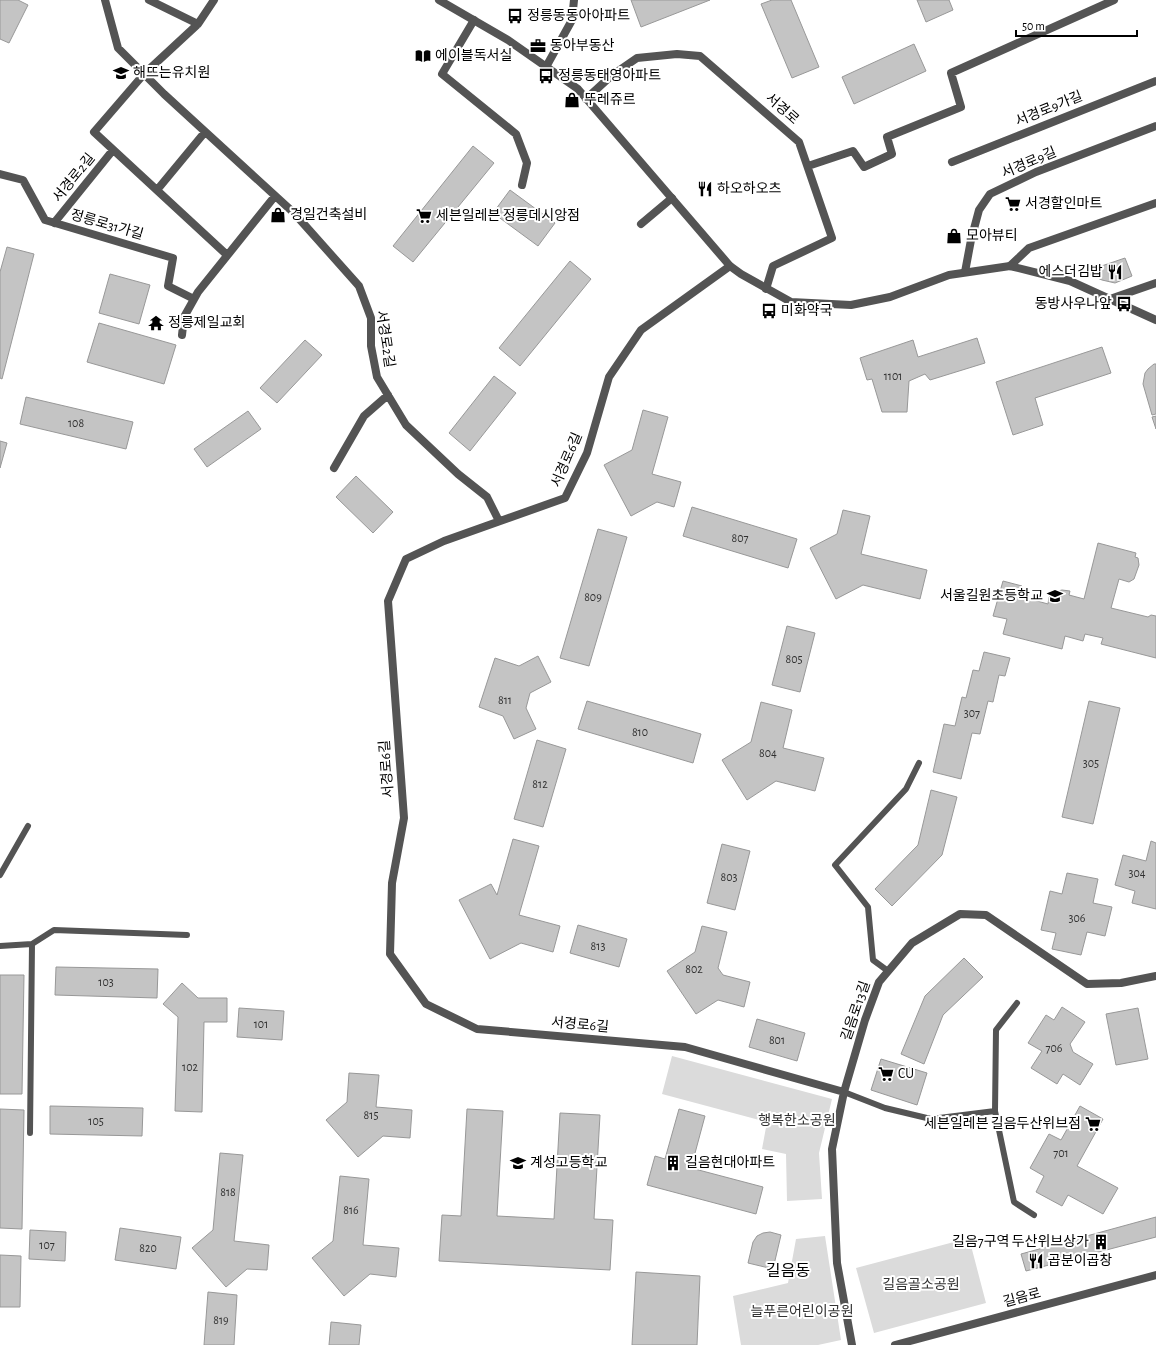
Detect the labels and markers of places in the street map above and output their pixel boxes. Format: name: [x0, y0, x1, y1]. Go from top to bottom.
bus stop icon: 정릉동동아아파트: [506, 7, 524, 25]
place label: 정릉동동아아파트: [527, 8, 630, 23]
office icon: 동아부동산: [529, 37, 547, 55]
place label: 동아부동산: [550, 38, 615, 53]
library icon: 에이블독서실: [414, 47, 432, 65]
place label: 에이블독서실: [435, 48, 512, 63]
school or university icon: 해뜨는유치원: [112, 64, 130, 82]
place label: 해뜨는유치원: [133, 65, 210, 80]
bus stop icon: 정릉동태영아파트: [537, 67, 555, 85]
place label: 정릉동태영아파트: [558, 68, 661, 83]
shop icon: 뚜레쥬르: [563, 91, 581, 109]
place label: 뚜레쥬르: [584, 92, 636, 107]
restaurant icon: 하오하오츠: [696, 180, 714, 198]
place label: 하오하오츠: [717, 181, 782, 196]
supermarket icon: 서경할인마트: [1004, 195, 1022, 213]
place label: 서경할인마트: [1025, 195, 1102, 211]
shop icon: 경일건축설비: [269, 206, 287, 224]
place label: 경일건축설비: [290, 207, 367, 222]
supermarket icon: 세븐일레븐 정릉데시앙점: [415, 207, 433, 225]
place label: 세븐일레븐 정릉데시앙점: [436, 208, 580, 223]
shop icon: 모아뷰티: [945, 227, 963, 245]
place label: 모아뷰티: [966, 228, 1018, 243]
restaurant icon: 에스더김밥: [1106, 263, 1124, 281]
place label: 에스더김밥: [1039, 264, 1103, 279]
bus stop icon: 동방사우나앞: [1115, 295, 1133, 313]
place label: 동방사우나앞: [1035, 296, 1112, 311]
bus stop icon: 미화약국: [760, 302, 778, 320]
place label: 미화약국: [781, 303, 833, 318]
temple icon: 정릉제일교회: [147, 314, 165, 332]
place label: 정릉제일교회: [168, 315, 245, 330]
place label: 서울길원초등학교: [940, 587, 1043, 603]
school or university icon: 서울길원초등학교: [1046, 587, 1064, 605]
supermarket icon: CU: [877, 1065, 895, 1083]
place label: CU: [898, 1067, 914, 1081]
supermarket icon: 세븐일레븐 길음두산위브점: [1084, 1115, 1102, 1133]
place label: 세븐일레븐 길음두산위브점: [924, 1116, 1081, 1131]
school or university icon: 계성고등학교: [509, 1154, 527, 1172]
place label: 계성고등학교: [530, 1154, 607, 1170]
building icon: 길음현대아파트: [664, 1154, 682, 1172]
place label: 길음현대아파트: [685, 1154, 775, 1170]
building icon: 길음7구역 두산위브상가: [1092, 1233, 1110, 1251]
place label: 길음7구역 두산위브상가: [952, 1234, 1089, 1249]
restaurant icon: 곱분이곱창: [1027, 1252, 1045, 1270]
place label: 곱분이곱창: [1048, 1253, 1113, 1268]

